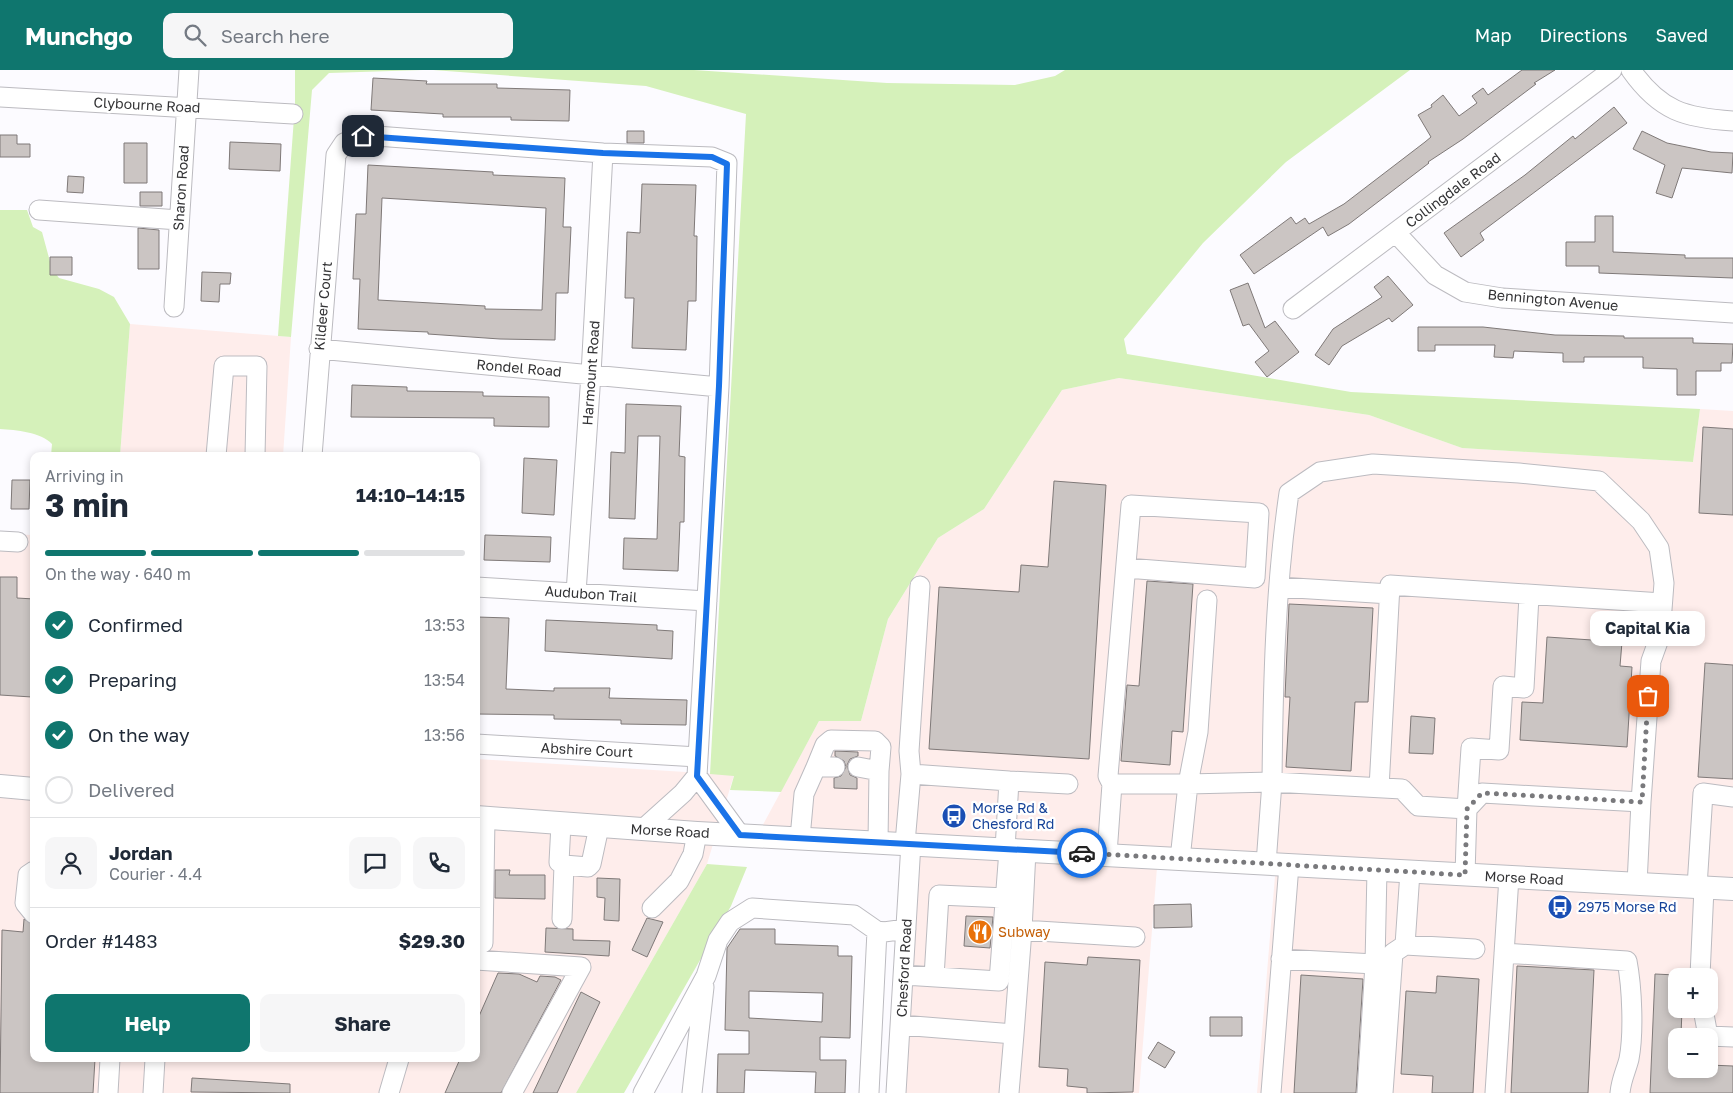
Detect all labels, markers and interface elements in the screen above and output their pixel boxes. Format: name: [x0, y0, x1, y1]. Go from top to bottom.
search box: [163, 13, 513, 58]
text: Munchgo: [25, 21, 133, 50]
icon: search: [181, 21, 209, 49]
text: Search here: [221, 24, 330, 47]
text: Map: [1475, 24, 1511, 46]
text: Directions: [1539, 24, 1627, 46]
text: Saved: [1655, 24, 1708, 46]
street label: Clybourne Road: [93, 93, 201, 116]
pin: [342, 115, 384, 157]
icon: home: [349, 122, 377, 150]
street label: Sharon Road: [169, 145, 192, 231]
street label: Collingdale Road: [1402, 148, 1504, 231]
street label: Kildeer Court: [310, 261, 335, 351]
street label: Bennington Avenue: [1487, 285, 1619, 314]
street label: Harmount Road: [578, 320, 603, 426]
street label: Rondel Road: [476, 355, 562, 380]
text: Arriving in: [45, 466, 124, 486]
text: 14:10–14:15: [356, 483, 465, 506]
text: 3 min: [45, 486, 129, 524]
text: On the way · 640 m: [45, 564, 191, 584]
street label: Audubon Trail: [544, 582, 638, 605]
icon: check: [45, 611, 73, 639]
callout: Capital Kia: [1590, 611, 1706, 646]
text: Confirmed: [88, 613, 183, 636]
text: 13:53: [424, 615, 465, 635]
text: Capital Kia: [1605, 618, 1690, 638]
icon: check: [45, 666, 73, 694]
text: Preparing: [88, 668, 177, 691]
text: 13:54: [424, 670, 465, 690]
pin: [1627, 675, 1669, 717]
icon: bag: [1634, 682, 1662, 710]
icon: check: [45, 721, 73, 749]
text: On the way: [88, 723, 190, 746]
text: 13:56: [424, 725, 465, 745]
street label: Abshire Court: [540, 739, 634, 760]
text: Delivered: [88, 778, 175, 801]
place label: Morse Rd & Chesford Rd: [972, 799, 1054, 832]
bus stop icon: Morse Rd & Chesford Rd: [941, 803, 967, 829]
street label: Morse Road: [630, 820, 710, 841]
courier: [1057, 828, 1107, 878]
button: person: [45, 837, 97, 889]
button: chat: [349, 837, 401, 889]
button: phone: [413, 837, 465, 889]
icon: car: [1068, 839, 1096, 867]
text: Jordan: [109, 841, 173, 864]
text: Courier · 4.4: [109, 864, 202, 884]
street label: Morse Road: [1484, 867, 1564, 888]
bus stop icon: 2975 Morse Rd: [1547, 894, 1573, 920]
place label: 2975 Morse Rd: [1578, 898, 1677, 915]
street label: Chesford Road: [892, 918, 915, 1018]
restaurant icon: Subway: [967, 919, 993, 945]
place label: Subway: [998, 923, 1051, 940]
text: Order #1483: [45, 929, 158, 952]
text: $29.30: [399, 929, 465, 952]
map controls: [1668, 968, 1718, 1078]
button: +: [1668, 968, 1718, 1018]
button: Help: [45, 994, 250, 1052]
button: Share: [260, 994, 465, 1052]
button: −: [1668, 1028, 1718, 1078]

